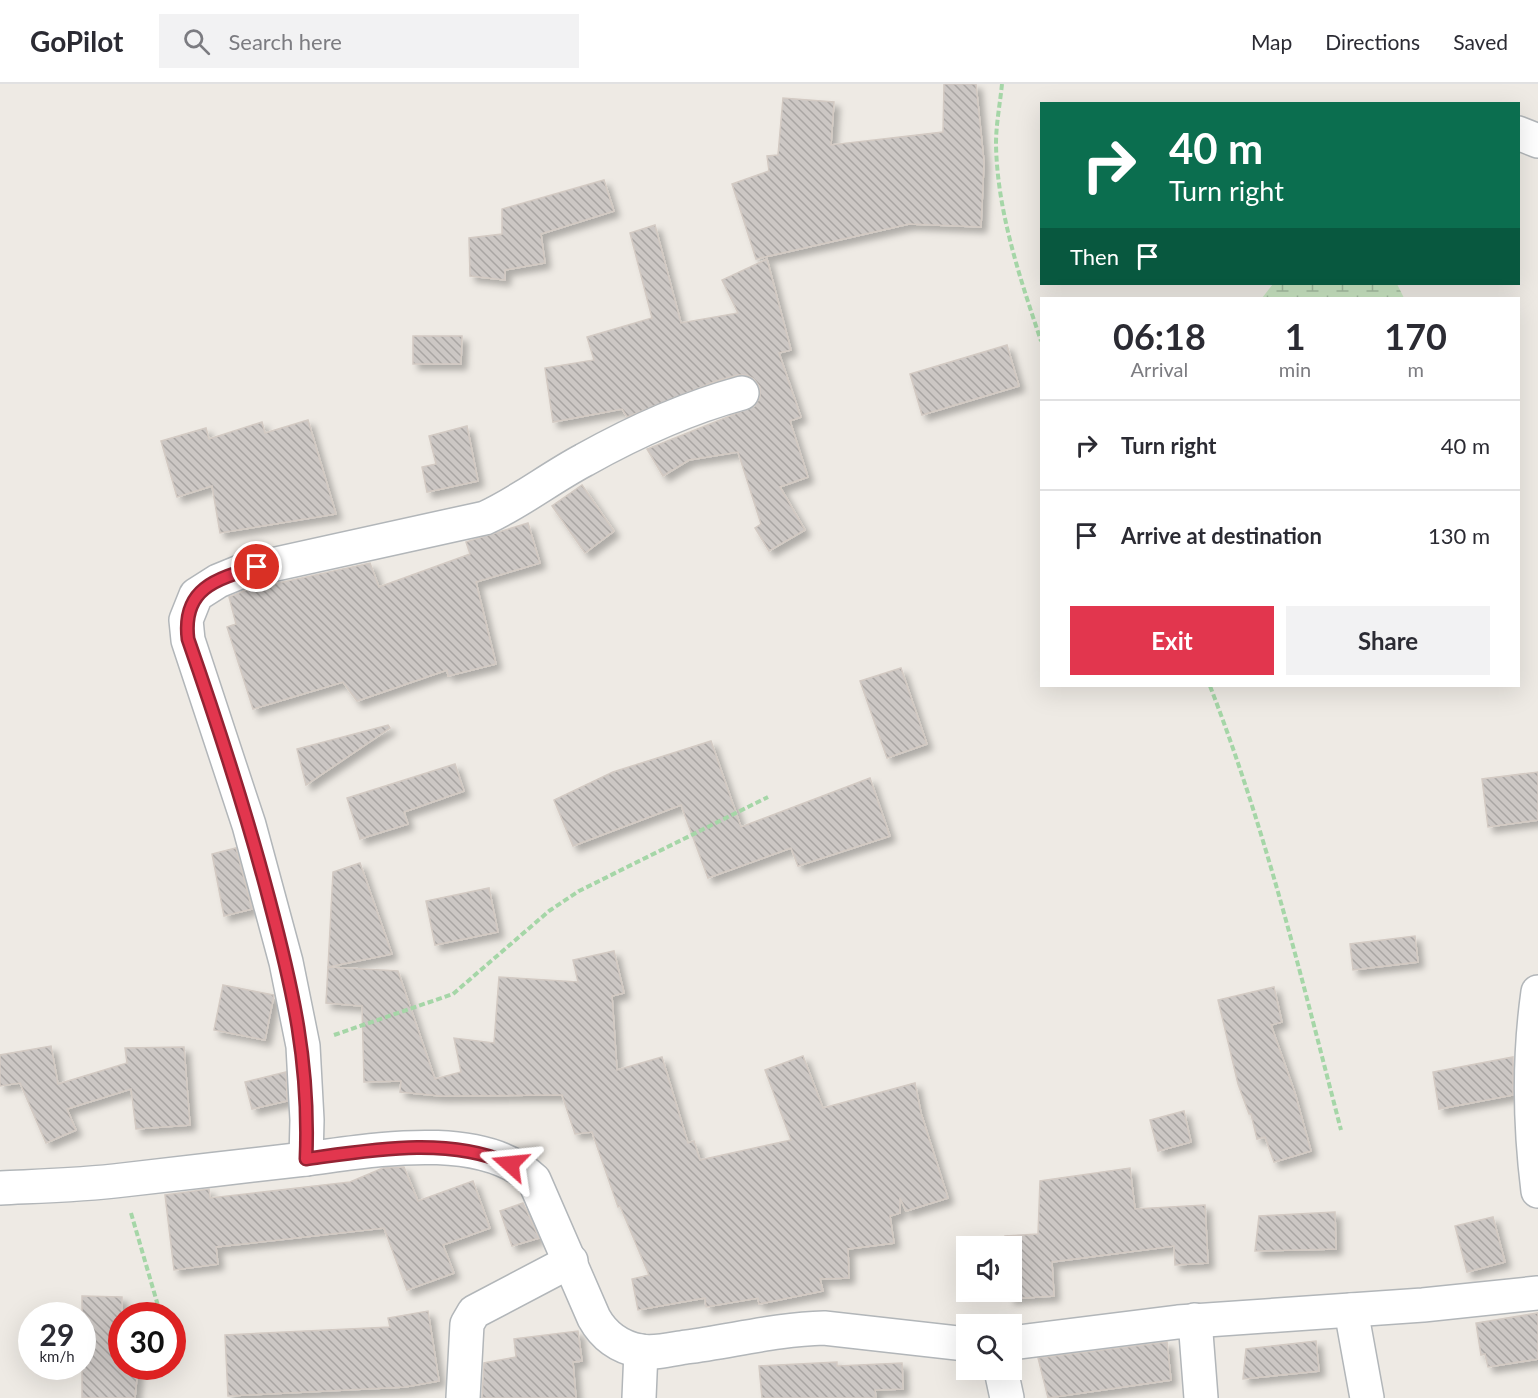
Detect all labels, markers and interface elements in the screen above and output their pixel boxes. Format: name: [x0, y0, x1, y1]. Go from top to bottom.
search box: [159, 14, 579, 68]
text: GoPilot: [30, 24, 123, 58]
icon: search: [180, 25, 213, 58]
text: Search here: [228, 28, 342, 55]
text: Map: [1251, 29, 1292, 54]
text: Directions: [1325, 29, 1420, 54]
text: Saved: [1453, 29, 1508, 54]
text: 40 m: [1169, 123, 1263, 173]
icon: right: [1070, 126, 1148, 204]
text: Turn right: [1169, 174, 1284, 207]
icon: arrive: [1131, 240, 1164, 273]
text: Then: [1070, 243, 1119, 270]
text: 06:18: [1113, 314, 1206, 358]
text: 1: [1285, 314, 1306, 358]
text: 170: [1384, 314, 1447, 358]
text: Arrival: [1131, 357, 1188, 381]
text: min: [1279, 357, 1311, 381]
text: m: [1407, 357, 1424, 381]
icon: right: [1070, 429, 1103, 462]
text: Turn right: [1121, 432, 1216, 459]
text: 40 m: [1441, 432, 1490, 459]
icon: arrive: [1070, 519, 1103, 552]
text: Arrive at destination: [1121, 522, 1322, 549]
text: 130 m: [1428, 522, 1490, 549]
pin: [231, 541, 282, 592]
icon: arrive: [240, 550, 273, 583]
button: Exit: [1070, 606, 1274, 675]
button: Share: [1286, 606, 1490, 675]
position arrow: [478, 1132, 542, 1196]
map controls: [956, 1236, 1022, 1380]
button: sound: [956, 1236, 1022, 1302]
speed limit sign: 30: [108, 1302, 186, 1380]
button: search: [956, 1314, 1022, 1380]
text: 29: [40, 1316, 74, 1352]
text: km/h: [39, 1347, 75, 1365]

